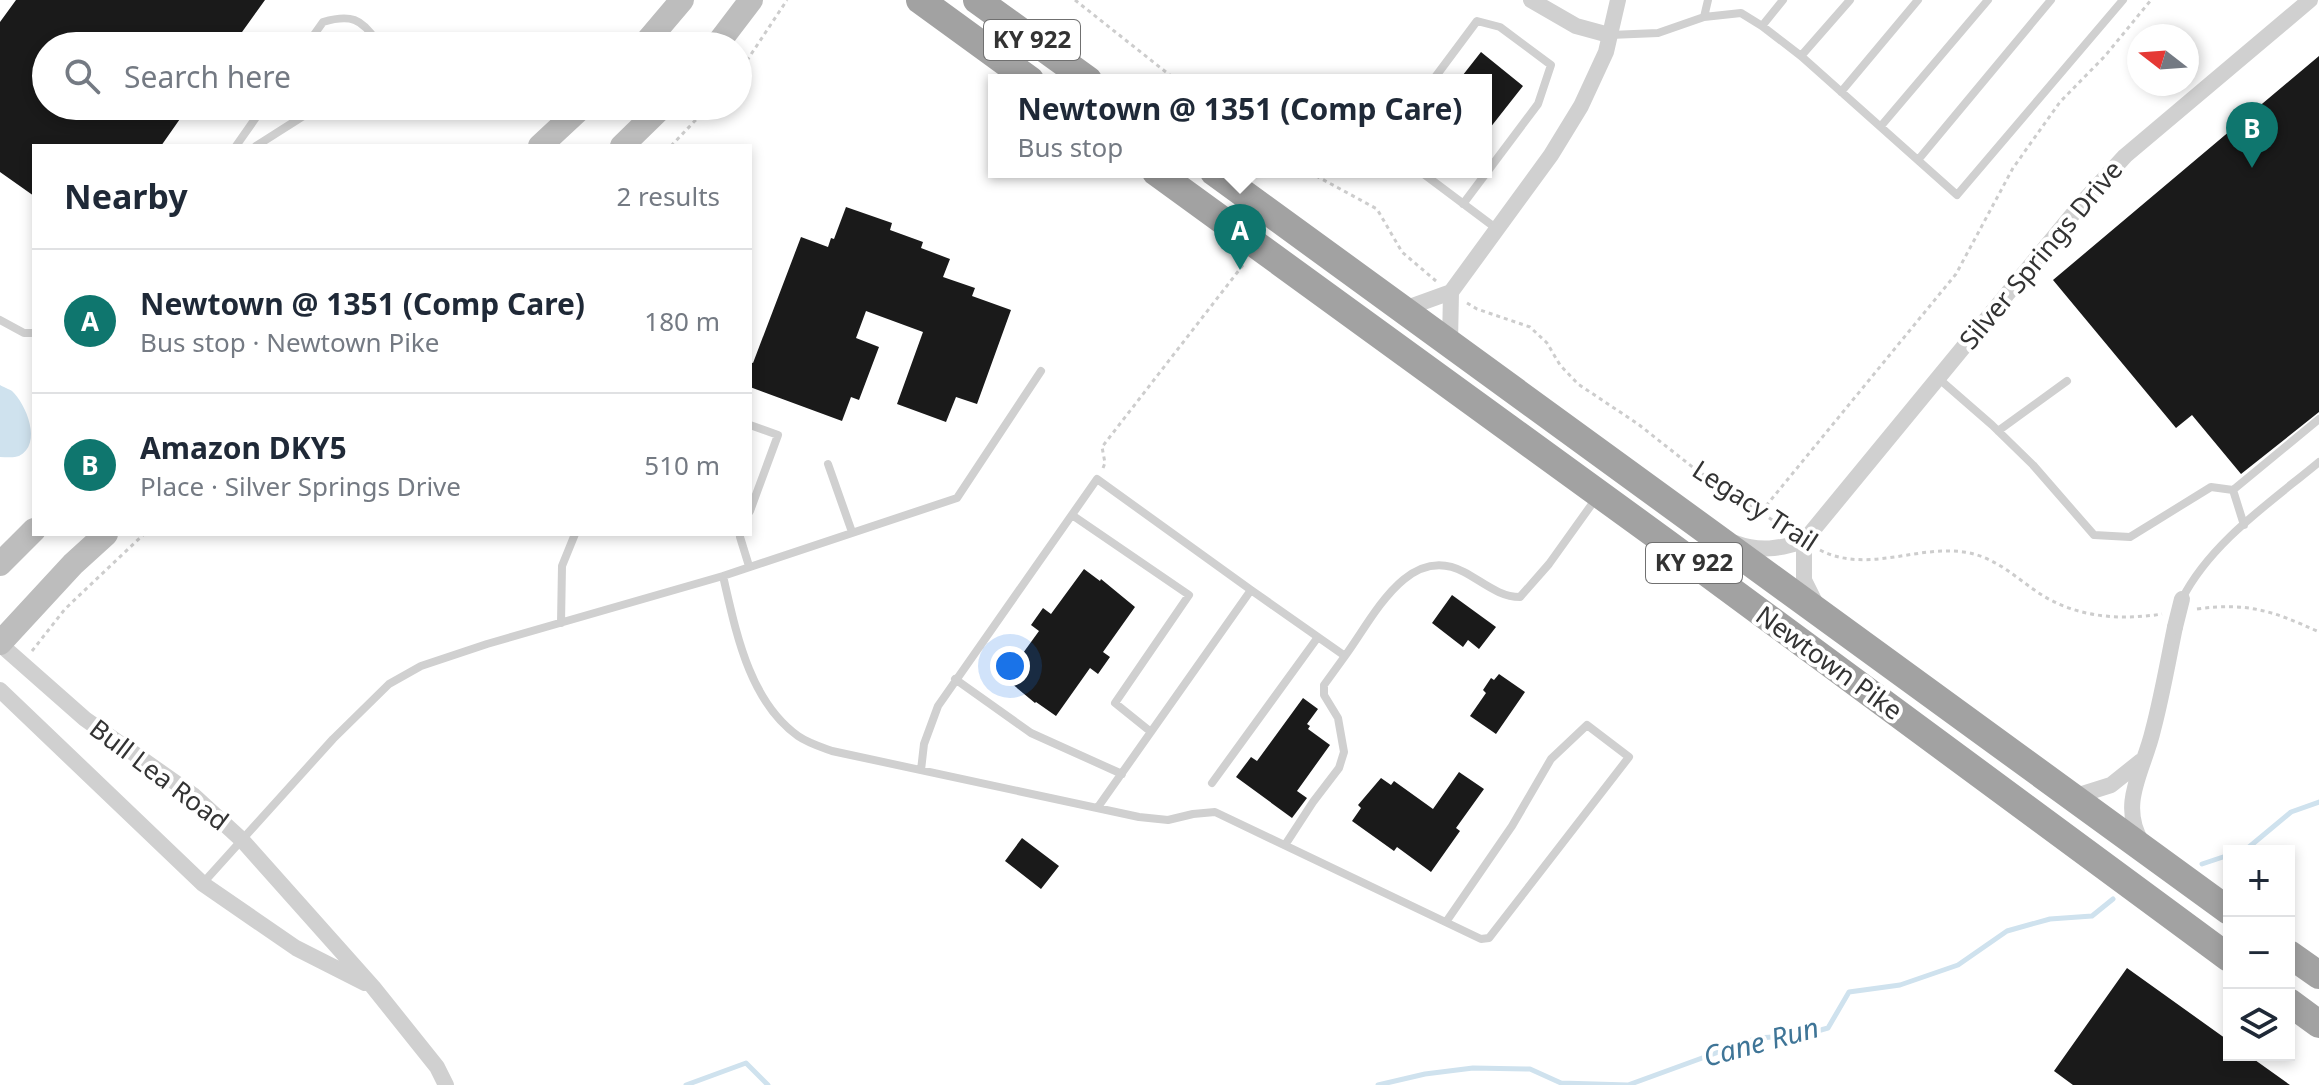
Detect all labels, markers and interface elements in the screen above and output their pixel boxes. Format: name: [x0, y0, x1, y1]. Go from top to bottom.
road number: KY 922: [984, 20, 1080, 60]
north arrow: [2127, 24, 2199, 96]
search box: [32, 32, 752, 120]
icon: search: [60, 54, 104, 98]
text: Search here: [124, 56, 291, 97]
popup: [988, 74, 1492, 178]
text: Newtown @ 1351 (Comp Care): [1017, 88, 1463, 129]
pin: B: [2226, 102, 2278, 168]
text: Bus stop: [1017, 129, 1123, 165]
street label: Silver Springs Drive: [1950, 152, 2130, 356]
text: Nearby: [64, 173, 188, 219]
text: 2 results: [616, 178, 720, 214]
pin: A: [1214, 204, 1266, 270]
text: Newtown @ 1351 (Comp Care): [140, 283, 585, 324]
text: A: [81, 303, 99, 339]
text: 180 m: [644, 303, 720, 339]
text: Bus stop · Newtown Pike: [140, 324, 439, 360]
text: Amazon DKY5: [140, 427, 347, 468]
text: B: [81, 447, 99, 483]
text: 510 m: [644, 447, 720, 483]
street label: Legacy Trail: [1686, 451, 1825, 559]
text: Place · Silver Springs Drive: [140, 468, 461, 504]
road number: KY 922: [1646, 543, 1742, 583]
street label: Newtown Pike: [1749, 597, 1910, 728]
your location: [990, 646, 1030, 686]
street label: Bull Lea Road: [83, 710, 236, 838]
map controls: [2223, 845, 2295, 1061]
button: +: [2223, 845, 2295, 917]
button: −: [2223, 917, 2295, 989]
button: layers: [2223, 989, 2295, 1061]
water label: Cane Run: [1699, 1007, 1823, 1075]

